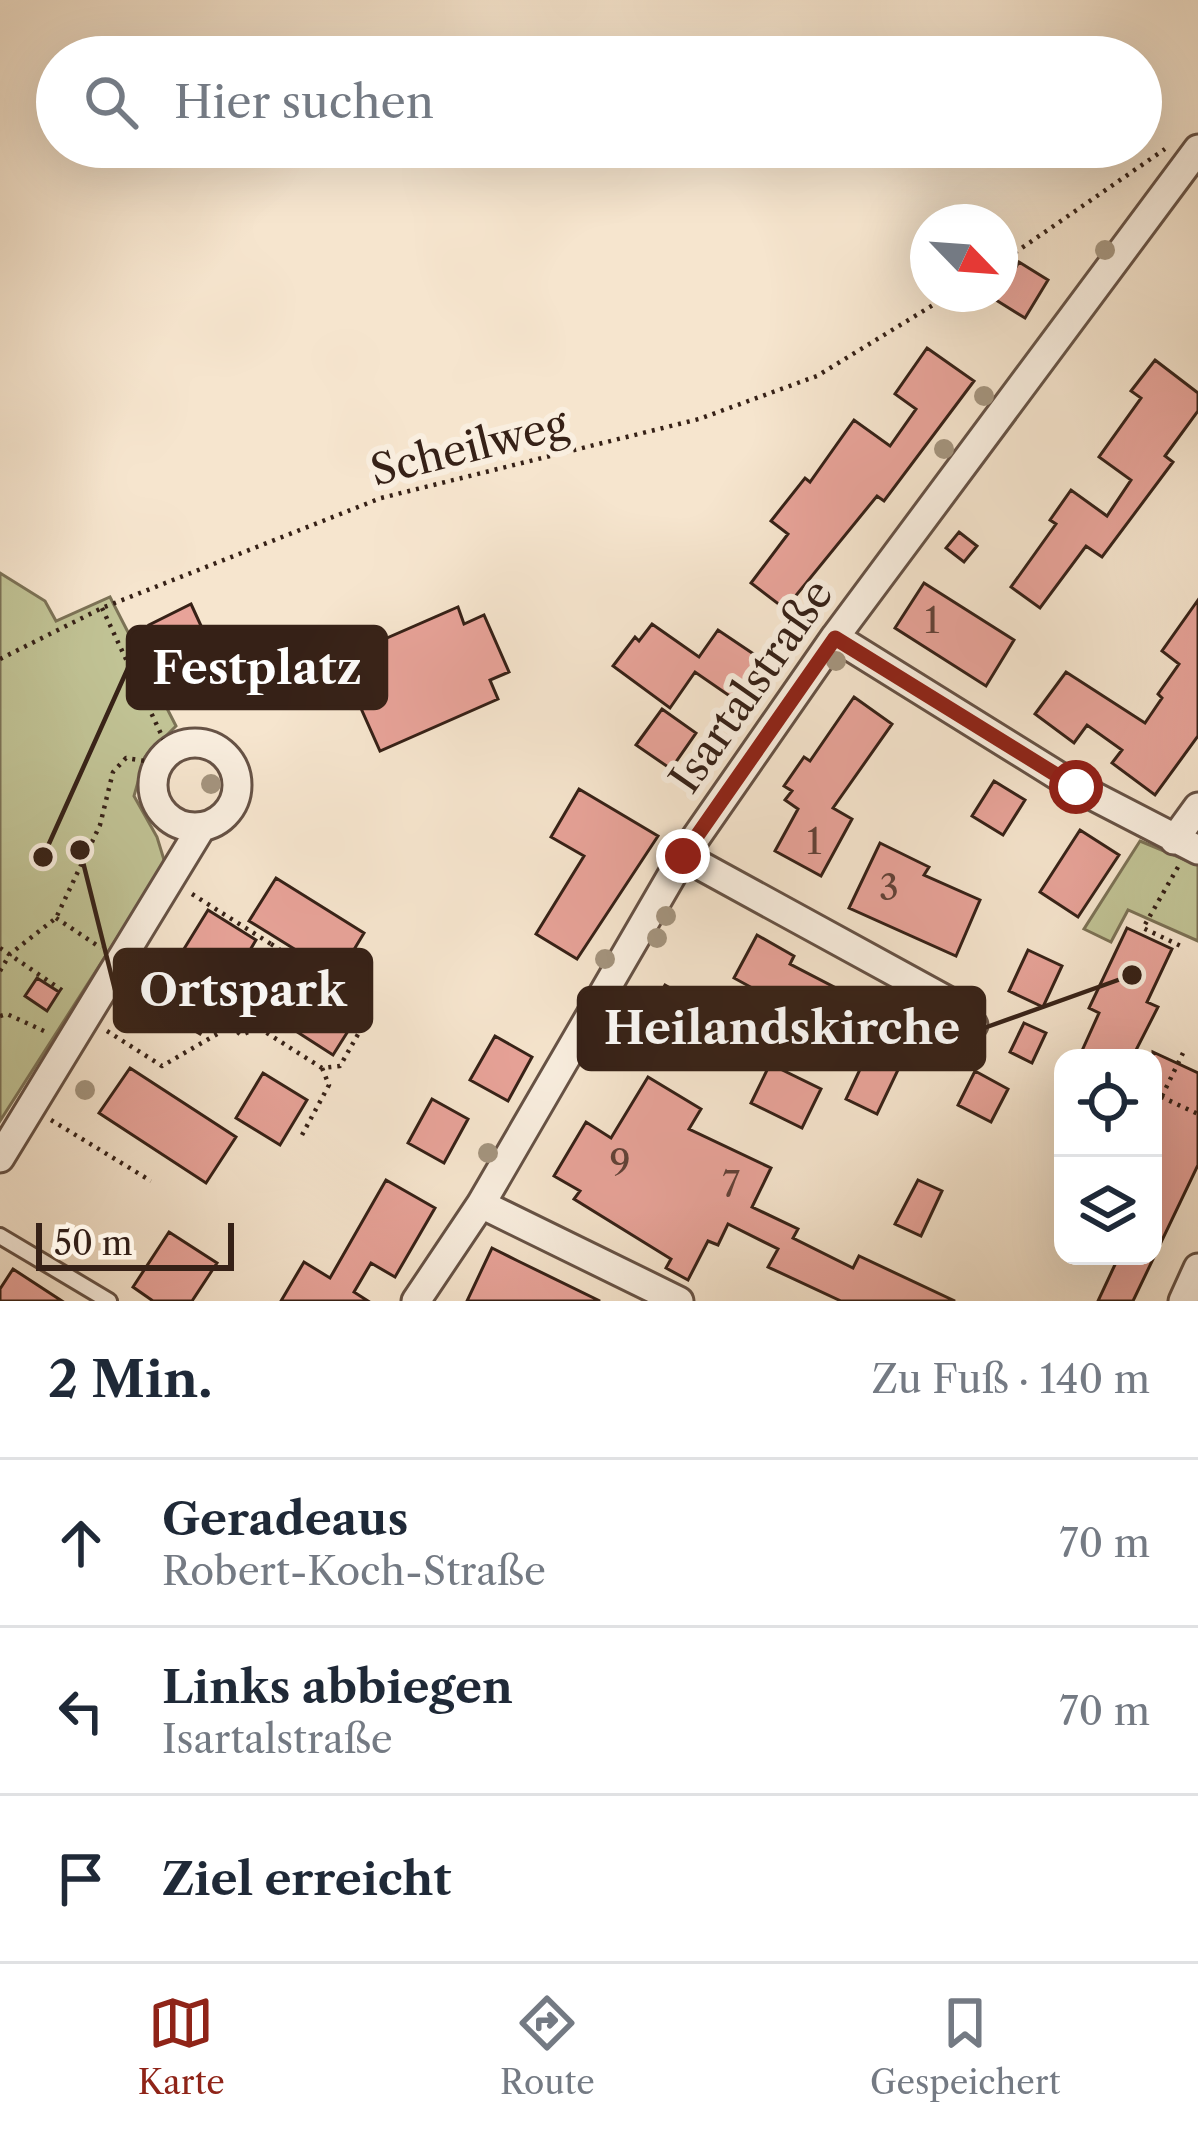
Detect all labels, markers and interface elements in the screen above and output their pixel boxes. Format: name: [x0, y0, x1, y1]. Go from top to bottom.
search box: [36, 36, 1162, 168]
icon: search: [78, 69, 144, 135]
text: Hier suchen: [174, 74, 434, 130]
north arrow: [910, 204, 1018, 312]
street label: Scheilweg: [365, 397, 574, 497]
street label: Isartalstraße: [658, 569, 844, 803]
house number: 1: [924, 598, 940, 642]
callout: Festplatz: [128, 627, 386, 708]
text: Festplatz: [152, 640, 362, 696]
route start: [1049, 760, 1103, 814]
house number: 1: [806, 819, 822, 863]
route end: [656, 829, 710, 883]
house number: 3: [879, 865, 899, 909]
callout: Ortspark: [115, 950, 371, 1031]
text: Ortspark: [139, 962, 348, 1018]
callout: Heilandskirche: [579, 988, 984, 1069]
text: Heilandskirche: [604, 1000, 960, 1056]
map controls: [1054, 1049, 1162, 1265]
button: locate: [1054, 1049, 1162, 1157]
house number: 9: [609, 1140, 631, 1184]
button: layers: [1054, 1157, 1162, 1265]
house number: 7: [722, 1162, 740, 1206]
scale bar: [36, 1217, 234, 1270]
text: 50 m: [54, 1223, 132, 1264]
text: 2 Min.: [48, 1348, 212, 1410]
text: Zu Fuß · 140 m: [872, 1355, 1150, 1403]
text: Geradeaus: [162, 1491, 408, 1547]
icon: ahead: [48, 1510, 114, 1576]
text: 70 m: [1059, 1519, 1150, 1567]
text: Robert-Koch-Straße: [162, 1547, 546, 1595]
text: Links abbiegen: [162, 1659, 513, 1715]
icon: left: [48, 1678, 114, 1744]
text: 70 m: [1059, 1687, 1150, 1735]
text: Isartalstraße: [162, 1715, 393, 1763]
icon: arrive: [48, 1846, 114, 1912]
text: Ziel erreicht: [162, 1851, 451, 1907]
tab: Karte: [138, 1990, 225, 2103]
tab: Route: [500, 1990, 595, 2103]
tab: Gespeichert: [870, 1990, 1060, 2103]

